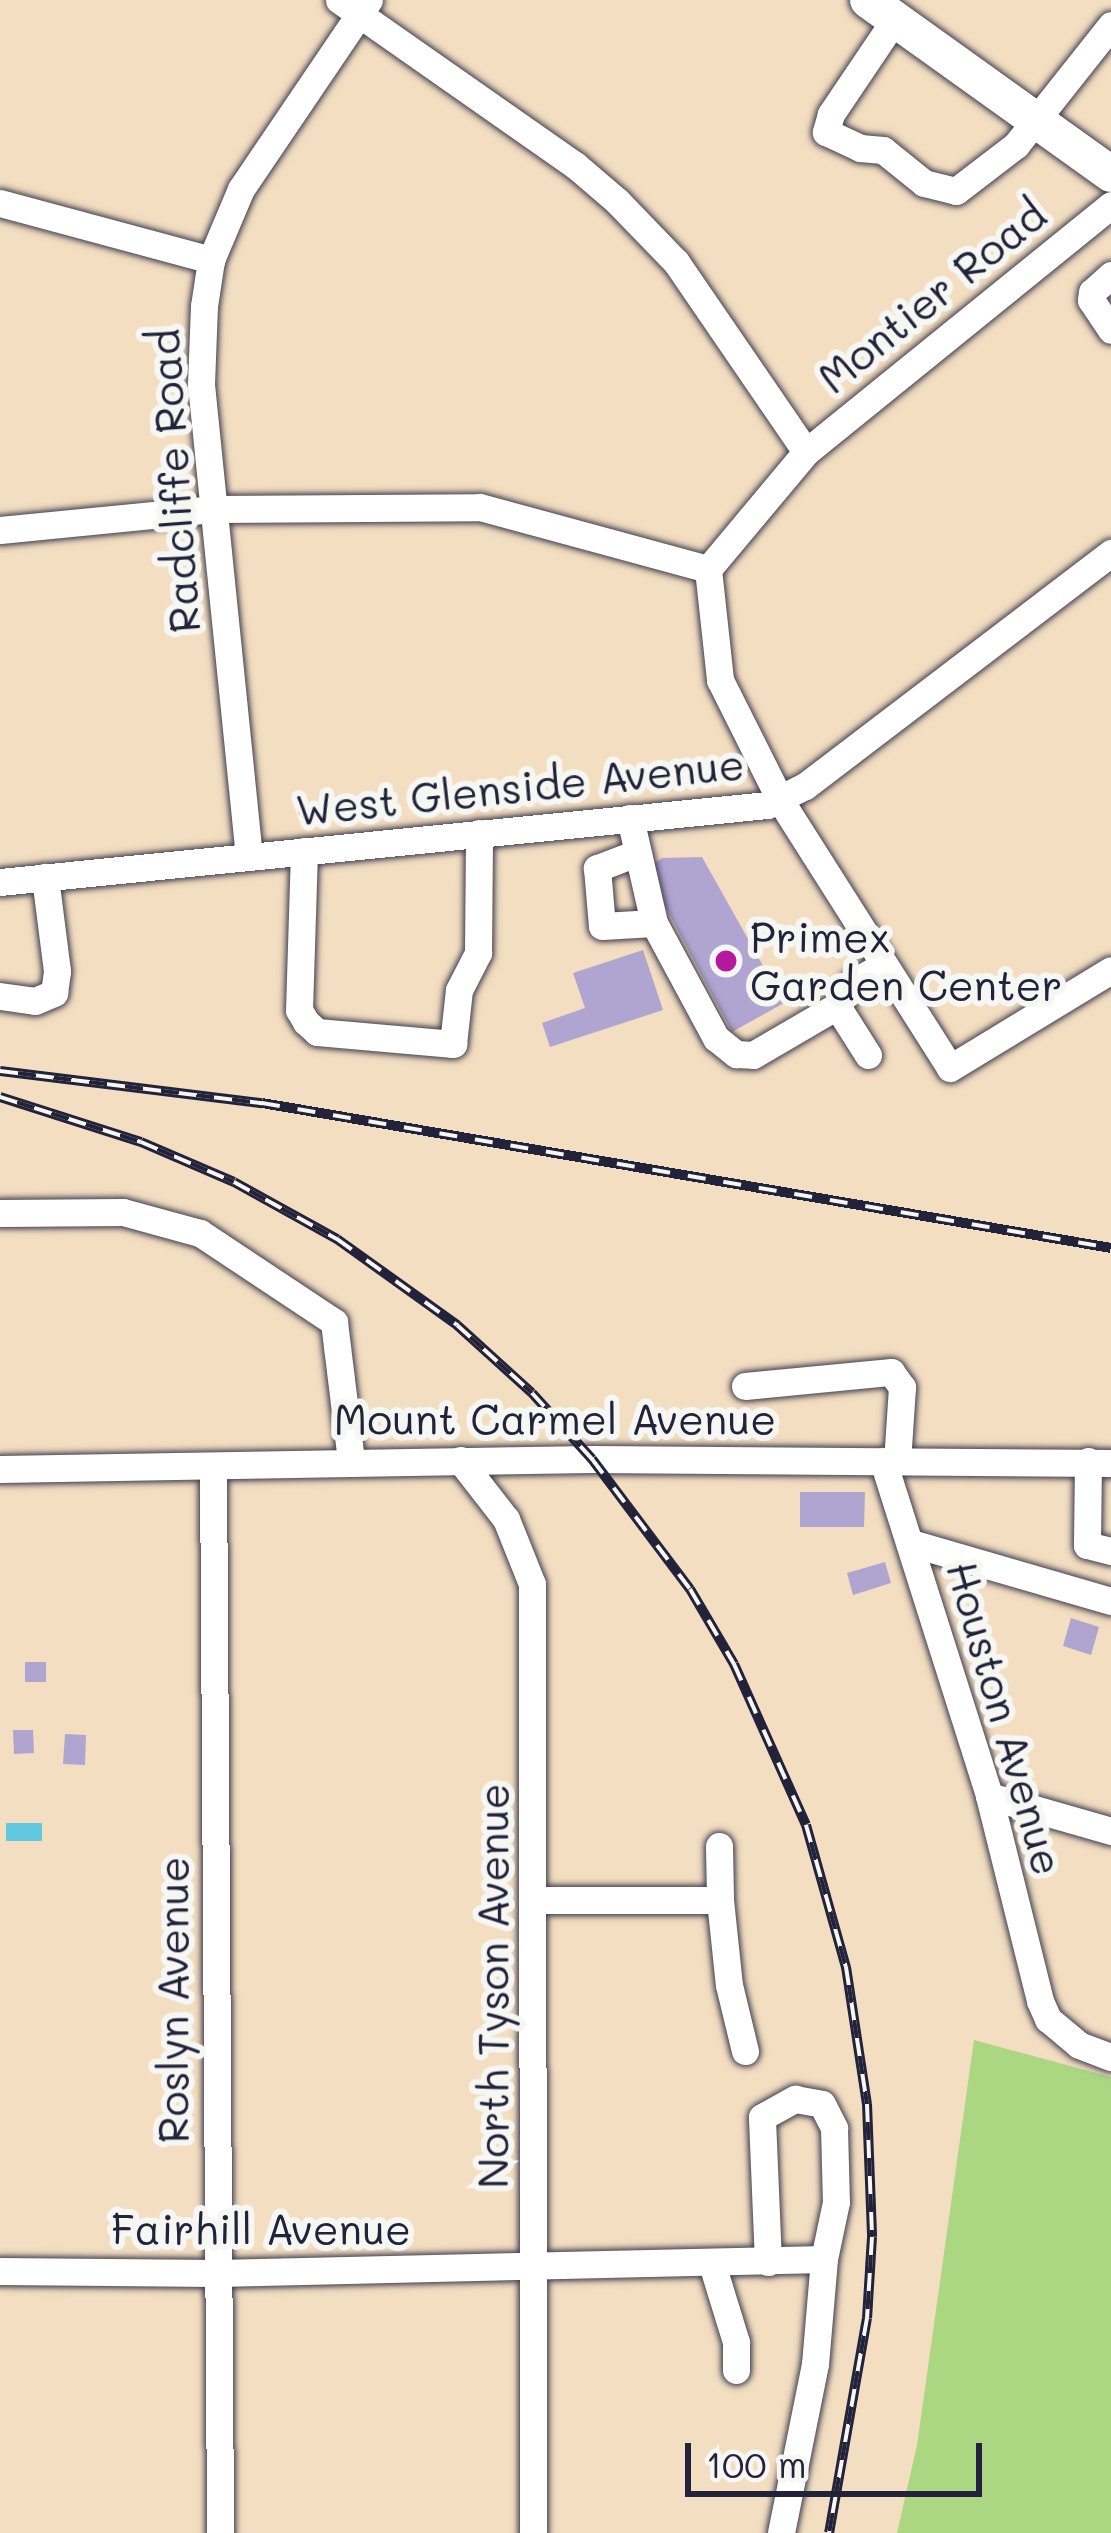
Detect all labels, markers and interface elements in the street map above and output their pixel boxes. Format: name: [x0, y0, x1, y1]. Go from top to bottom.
street label: Montier Road: [808, 189, 1056, 403]
street label: Radcliffe Road: [138, 327, 210, 635]
street label: West Glenside Avenue: [293, 738, 747, 836]
place label: Primex Garden Center: [750, 912, 1063, 1010]
marker: Primex Garden Center: [713, 948, 739, 974]
street label: Mount Carmel Avenue: [334, 1394, 776, 1444]
street label: Houston Avenue: [936, 1555, 1074, 1881]
street label: North Tyson Avenue: [468, 1783, 518, 2189]
street label: Roslyn Avenue: [148, 1857, 198, 2143]
street label: Fairhill Avenue: [111, 2204, 411, 2254]
scale bar: [691, 2419, 988, 2493]
text: 100 m: [706, 2440, 807, 2487]

